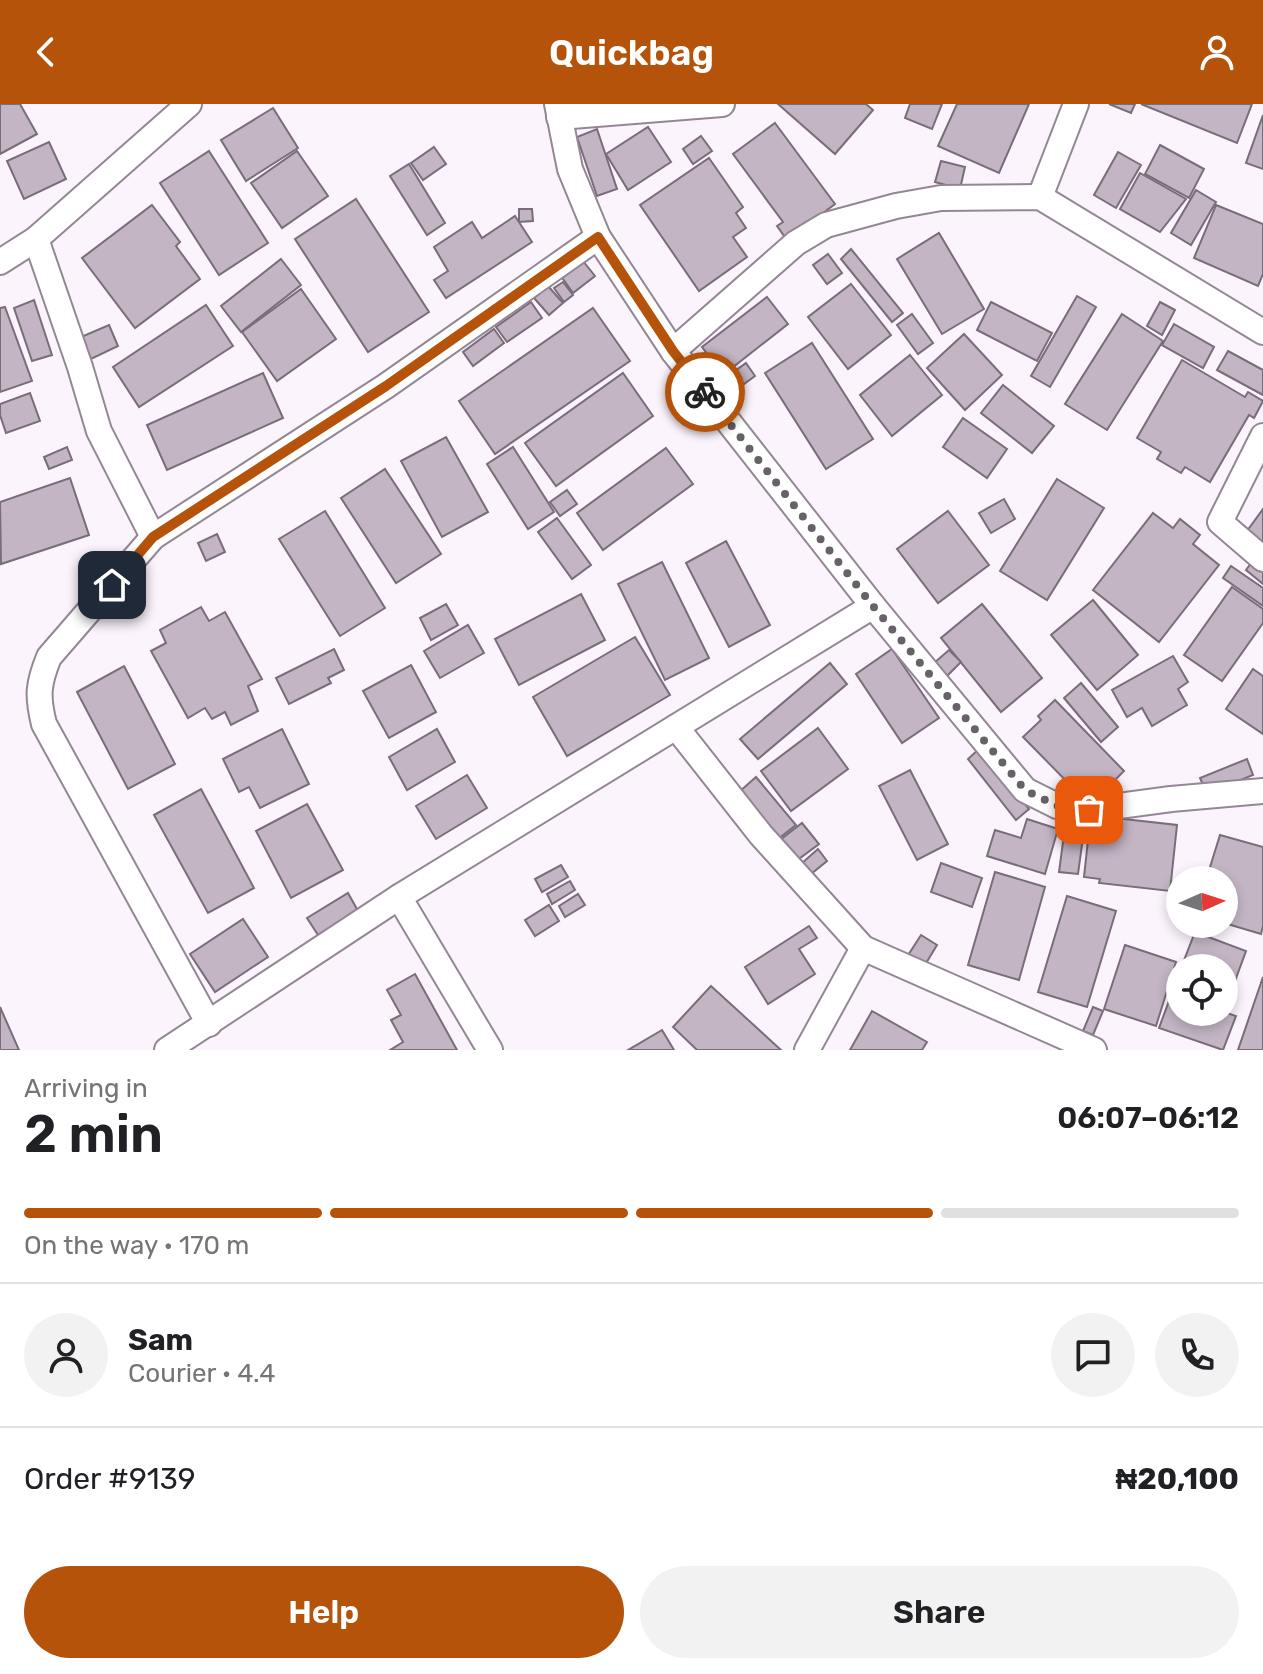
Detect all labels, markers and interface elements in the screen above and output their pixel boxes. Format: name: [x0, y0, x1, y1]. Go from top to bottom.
icon: back: [24, 30, 68, 74]
icon: person: [1195, 30, 1239, 74]
text: Quickbag: [549, 31, 714, 74]
courier: [665, 352, 745, 432]
icon: bike: [683, 370, 727, 414]
pin: [78, 551, 146, 619]
icon: home: [90, 563, 134, 607]
pin: [1055, 776, 1123, 844]
icon: bag: [1067, 788, 1111, 832]
north arrow: [1166, 866, 1238, 938]
map controls: [1166, 866, 1238, 1026]
button: locate: [1166, 954, 1238, 1026]
text: Arriving in: [24, 1073, 148, 1104]
text: 06:07–06:12: [1057, 1100, 1239, 1136]
text: 2 min: [24, 1103, 163, 1165]
text: On the way · 170 m: [24, 1230, 249, 1261]
button: person: [24, 1313, 108, 1397]
button: chat: [1051, 1313, 1135, 1397]
button: phone: [1155, 1313, 1239, 1397]
text: Sam: [128, 1322, 193, 1358]
text: Courier · 4.4: [128, 1358, 275, 1389]
text: Order #9139: [24, 1461, 195, 1497]
text: ₦20,100: [1116, 1461, 1239, 1497]
button: Help: [24, 1566, 624, 1658]
button: Share: [640, 1566, 1239, 1658]

